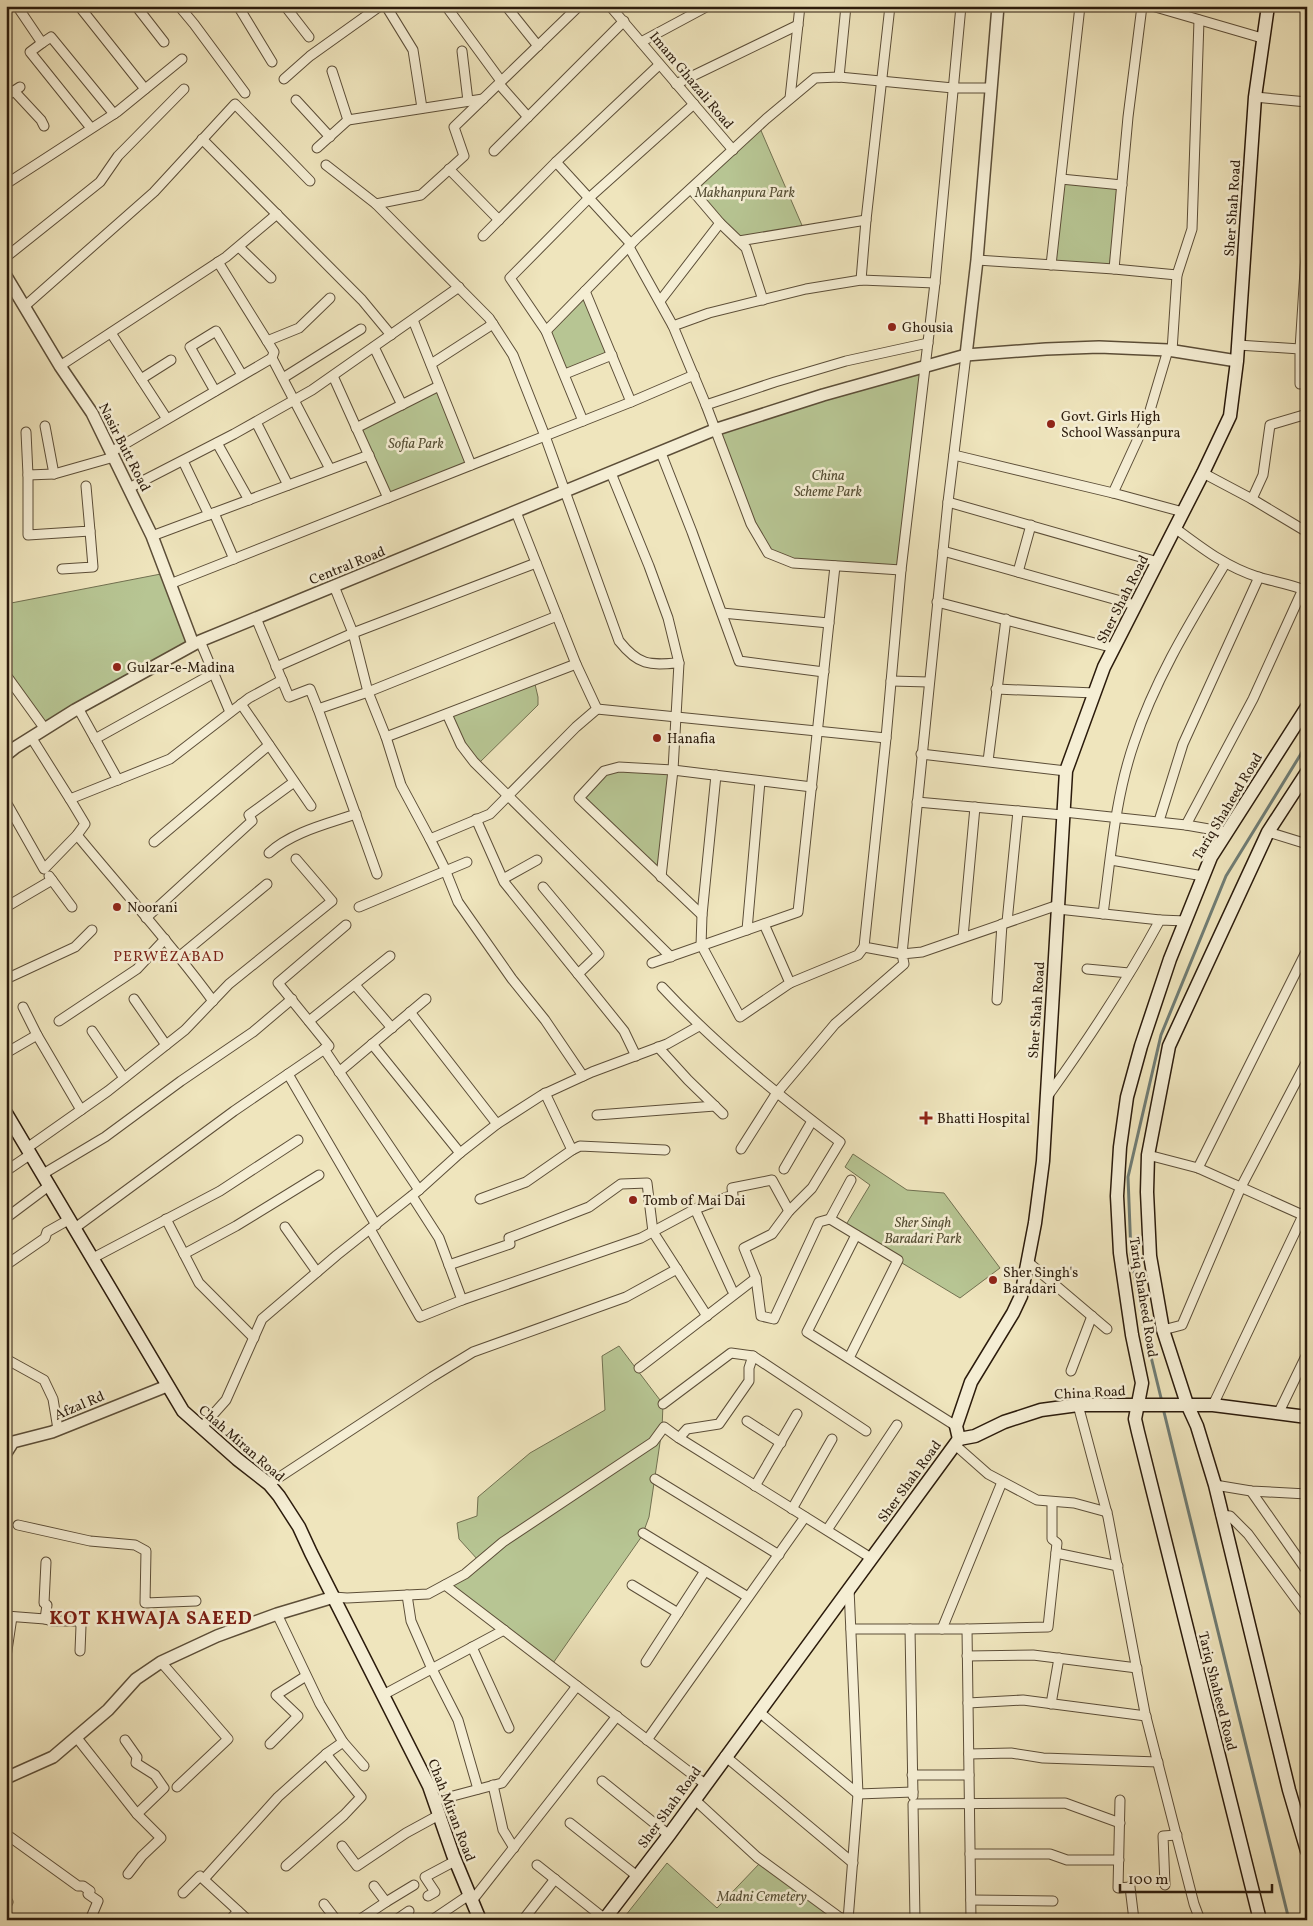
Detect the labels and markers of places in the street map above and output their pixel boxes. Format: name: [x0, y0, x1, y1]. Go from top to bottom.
place label: Ghousia: [902, 319, 953, 338]
marker: Ghousia: [886, 321, 898, 333]
place label: Govt. Girls High School Wassanpura: [1061, 408, 1180, 443]
marker: Govt. Girls High School Wassanpura: [1045, 418, 1057, 430]
place label: Gulzar-e-Madina: [127, 659, 235, 678]
marker: Gulzar-e-Madina: [111, 661, 123, 673]
place label: Hanafia: [667, 730, 716, 749]
marker: Hanafia: [651, 732, 663, 744]
place label: Noorani: [127, 899, 178, 918]
marker: Noorani: [111, 901, 123, 913]
place label: Bhatti Hospital: [937, 1110, 1030, 1129]
marker: Bhatti Hospital: [919, 1111, 933, 1125]
place label: Tomb of Mai Dai: [643, 1192, 745, 1211]
marker: Tomb of Mai Dai: [627, 1194, 639, 1206]
place label: Sher Singh's Baradari: [1003, 1264, 1078, 1299]
marker: Sher Singh's Baradari: [987, 1274, 999, 1286]

